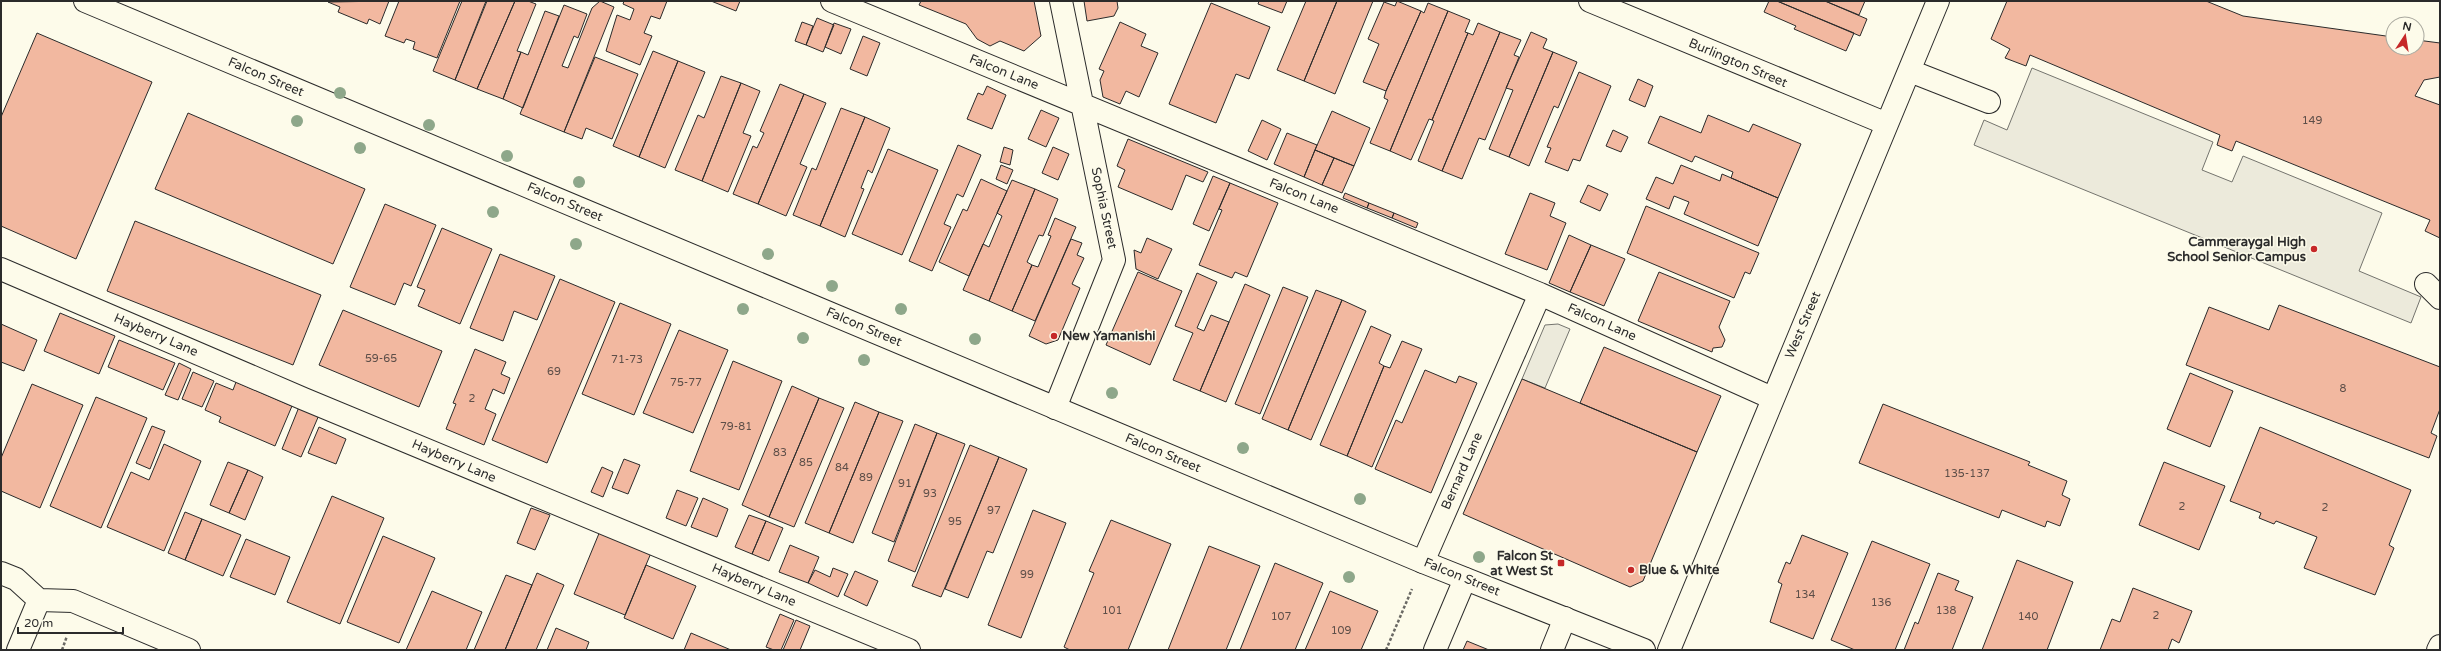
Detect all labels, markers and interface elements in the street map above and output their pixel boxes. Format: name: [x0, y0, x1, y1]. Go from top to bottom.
north arrow: [2385, 16, 2425, 56]
text: N: [2401, 19, 2413, 34]
street label: Burlington Street: [1686, 35, 1790, 91]
street label: Falcon Lane: [967, 51, 1041, 93]
street label: Falcon Street: [226, 54, 306, 100]
house number: 149: [2302, 114, 2322, 127]
street label: Sophia Street: [1088, 166, 1120, 250]
street label: Falcon Lane: [1267, 175, 1341, 217]
street label: Falcon Street: [525, 179, 605, 225]
place label: Cammeraygal High School Senior Campus: [2167, 234, 2306, 265]
marker: Cammeraygal High School Senior Campus: [2309, 244, 2319, 254]
street label: West Street: [1782, 289, 1824, 361]
street label: Falcon Lane: [1565, 300, 1639, 344]
street label: Falcon Street: [824, 304, 904, 350]
street label: Hayberry Lane: [111, 310, 201, 360]
place label: New Yamanishi: [1062, 328, 1156, 344]
marker: New Yamanishi: [1049, 331, 1059, 341]
house number: 59-65: [365, 352, 397, 365]
house number: 71-73: [611, 353, 643, 366]
house number: 69: [547, 365, 561, 378]
house number: 75-77: [670, 376, 702, 389]
house number: 8: [2340, 382, 2347, 395]
house number: 2: [469, 392, 476, 405]
house number: 79-81: [720, 420, 752, 433]
street label: Falcon Street: [1123, 430, 1203, 476]
street label: Bernard Lane: [1438, 430, 1486, 512]
street label: Hayberry Lane: [409, 436, 499, 486]
house number: 83: [773, 446, 787, 459]
house number: 85: [799, 456, 813, 469]
house number: 84: [835, 461, 849, 474]
house number: 135-137: [1944, 467, 1990, 480]
house number: 89: [859, 471, 873, 484]
house number: 91: [898, 477, 912, 490]
house number: 93: [923, 487, 937, 500]
house number: 2: [2179, 500, 2186, 513]
house number: 2: [2322, 501, 2329, 514]
house number: 97: [987, 504, 1001, 517]
house number: 95: [948, 515, 962, 528]
place label: Falcon St at West St: [1490, 548, 1553, 579]
street label: Falcon Street: [1422, 554, 1502, 600]
marker: Falcon St at West St: [1556, 558, 1566, 568]
street label: Hayberry Lane: [709, 560, 799, 610]
place label: Blue & White: [1639, 562, 1720, 578]
marker: Blue & White: [1626, 565, 1636, 575]
house number: 99: [1020, 568, 1034, 581]
house number: 134: [1795, 588, 1815, 601]
house number: 136: [1871, 596, 1891, 609]
house number: 101: [1102, 604, 1122, 617]
house number: 138: [1936, 604, 1956, 617]
scale bar: [18, 609, 123, 635]
house number: 2: [2153, 609, 2160, 622]
house number: 107: [1271, 610, 1291, 623]
house number: 140: [2018, 610, 2038, 623]
text: 20 m: [24, 616, 53, 630]
house number: 109: [1331, 624, 1351, 637]

